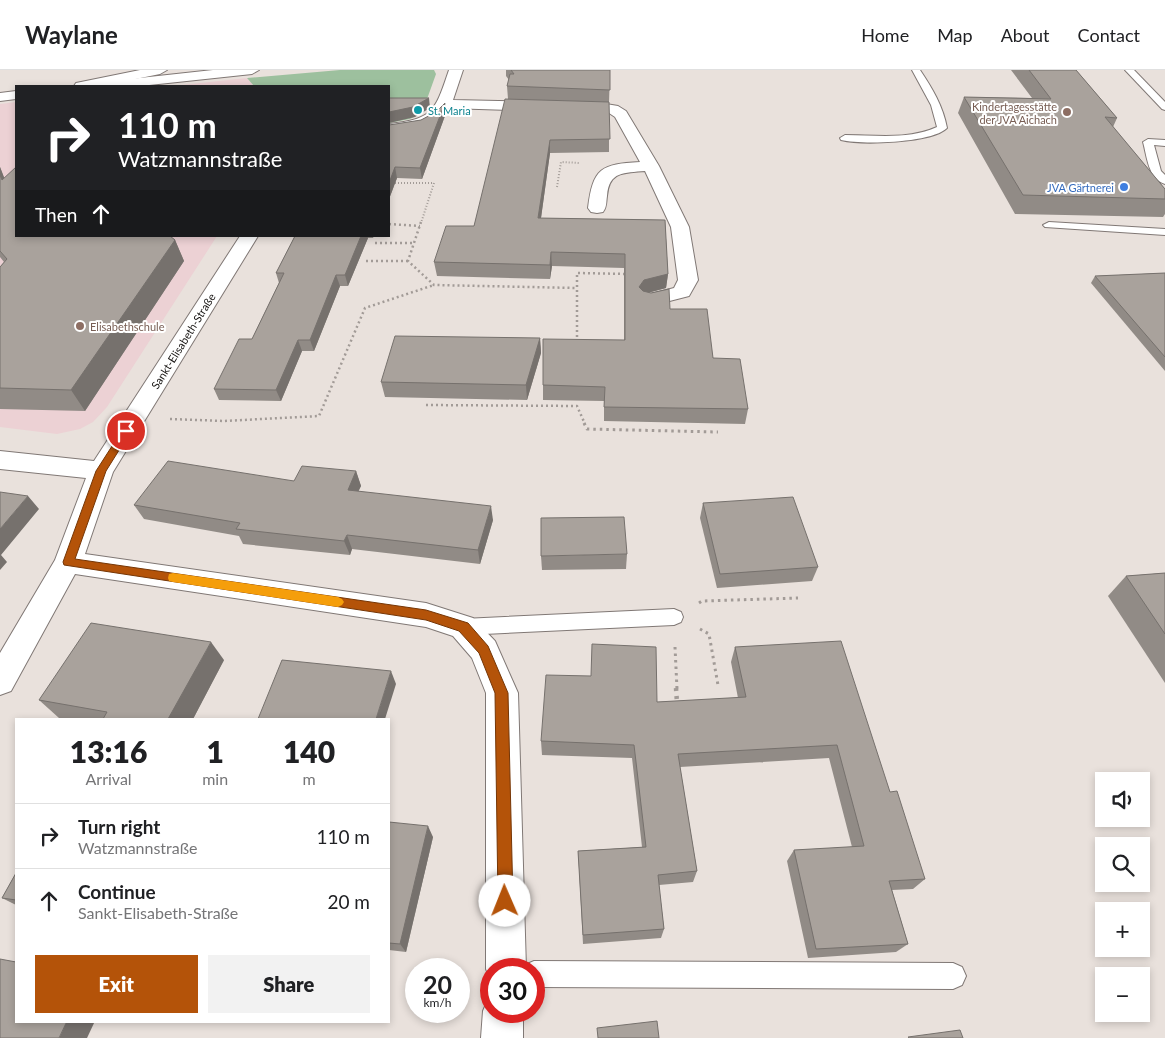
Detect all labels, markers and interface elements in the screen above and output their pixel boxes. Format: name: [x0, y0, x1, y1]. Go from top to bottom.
text: Waylane: [25, 20, 118, 49]
text: Home: [861, 24, 909, 46]
text: Map: [937, 24, 973, 46]
text: About: [1001, 24, 1050, 46]
text: Contact: [1078, 24, 1140, 46]
place label: Kindertagesstätte der JVA Aichach: [972, 100, 1057, 126]
text: 110 m: [118, 103, 217, 145]
marker: St. Maria: [412, 104, 424, 116]
place label: St. Maria: [428, 104, 471, 117]
icon: right: [35, 105, 100, 170]
marker: Kindertagesstätte der JVA Aichach: [1061, 106, 1073, 118]
text: Watzmannstraße: [118, 145, 282, 172]
place label: JVA Gärtnerei: [1047, 181, 1114, 194]
marker: JVA Gärtnerei: [1118, 181, 1130, 193]
icon: ahead: [87, 200, 115, 228]
text: Then: [35, 203, 77, 226]
street label: Sankt-Elisabeth-Straße: [148, 291, 218, 391]
marker: Elisabethschule: [74, 320, 86, 332]
place label: Elisabethschule: [90, 320, 165, 333]
pin: [105, 410, 147, 452]
icon: arrive: [112, 417, 140, 445]
text: 13:16: [70, 733, 147, 769]
text: 1: [206, 733, 224, 769]
text: 140: [283, 733, 335, 769]
text: Arrival: [86, 769, 132, 788]
text: min: [202, 769, 228, 788]
text: m: [302, 769, 316, 788]
map controls: [1095, 772, 1150, 1022]
button: sound: [1095, 772, 1150, 827]
text: Turn right: [78, 815, 160, 838]
icon: right: [35, 822, 63, 850]
text: 110 m: [316, 825, 370, 848]
button: search: [1095, 837, 1150, 892]
text: Watzmannstraße: [78, 838, 198, 857]
position arrow: [478, 874, 530, 926]
text: Continue: [78, 880, 156, 903]
icon: ahead: [35, 887, 63, 915]
text: 20 m: [327, 890, 370, 913]
button: +: [1095, 902, 1150, 957]
text: Sankt-Elisabeth-Straße: [78, 903, 238, 922]
button: Exit: [35, 955, 198, 1013]
button: Share: [208, 955, 370, 1013]
speed limit sign: 30: [480, 958, 545, 1023]
button: −: [1095, 967, 1150, 1022]
text: 20: [423, 969, 452, 999]
text: km/h: [423, 995, 452, 1010]

